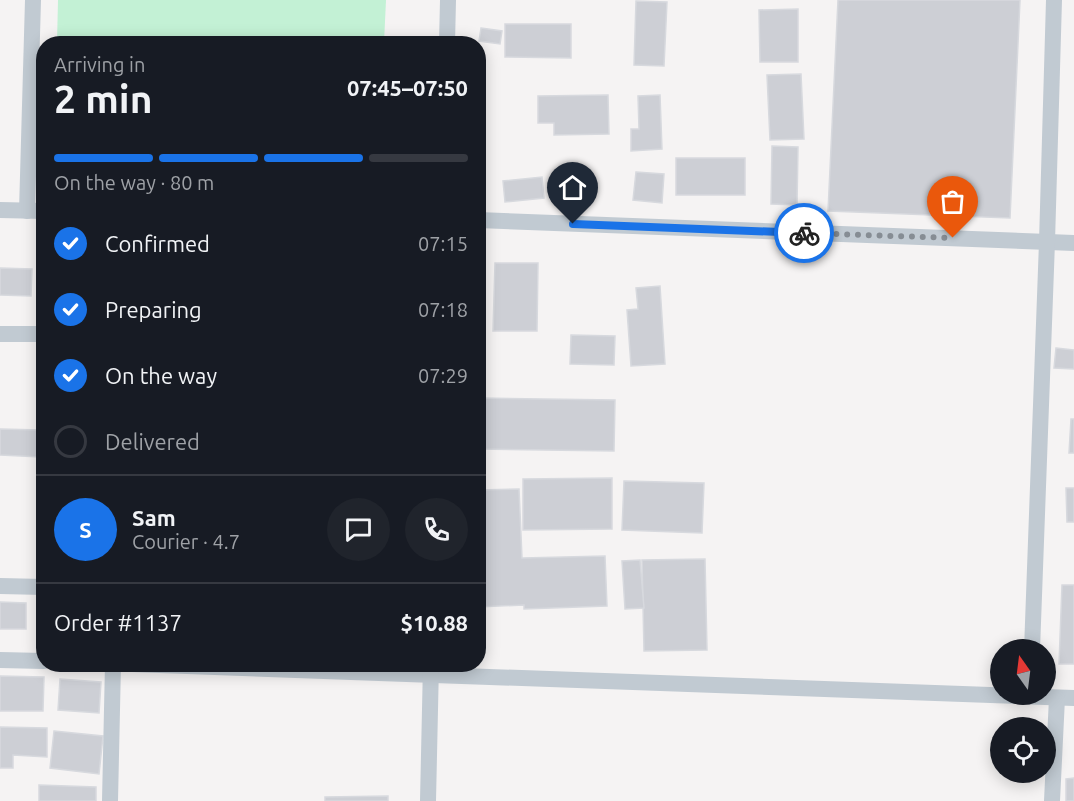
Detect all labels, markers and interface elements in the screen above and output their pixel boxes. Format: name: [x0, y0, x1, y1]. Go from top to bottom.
text: Arriving in: [54, 53, 145, 76]
text: 07:45–07:50: [347, 75, 468, 100]
text: 2 min: [54, 77, 153, 120]
pin: [547, 162, 598, 224]
text: On the way · 80 m: [54, 171, 214, 194]
icon: home: [556, 171, 589, 204]
pin: [927, 176, 978, 238]
icon: bag: [936, 185, 969, 218]
courier: [774, 203, 834, 263]
icon: bike: [788, 217, 821, 250]
icon: check: [54, 227, 87, 260]
text: Confirmed: [105, 231, 210, 256]
text: 07:15: [418, 232, 468, 255]
icon: check: [54, 293, 87, 326]
text: Preparing: [105, 297, 202, 322]
text: 07:18: [418, 298, 468, 321]
icon: check: [54, 359, 87, 392]
text: On the way: [105, 363, 217, 388]
text: 07:29: [418, 364, 468, 387]
text: Delivered: [105, 429, 200, 454]
button: chat: [327, 498, 390, 561]
button: phone: [405, 498, 468, 561]
text: Sam: [132, 505, 176, 530]
text: S: [79, 517, 92, 542]
text: Courier · 4.7: [132, 530, 240, 553]
text: Order #1137: [54, 610, 182, 635]
text: $10.88: [401, 610, 468, 635]
north arrow: [990, 639, 1056, 705]
map controls: [990, 639, 1056, 783]
button: locate: [990, 717, 1056, 783]

